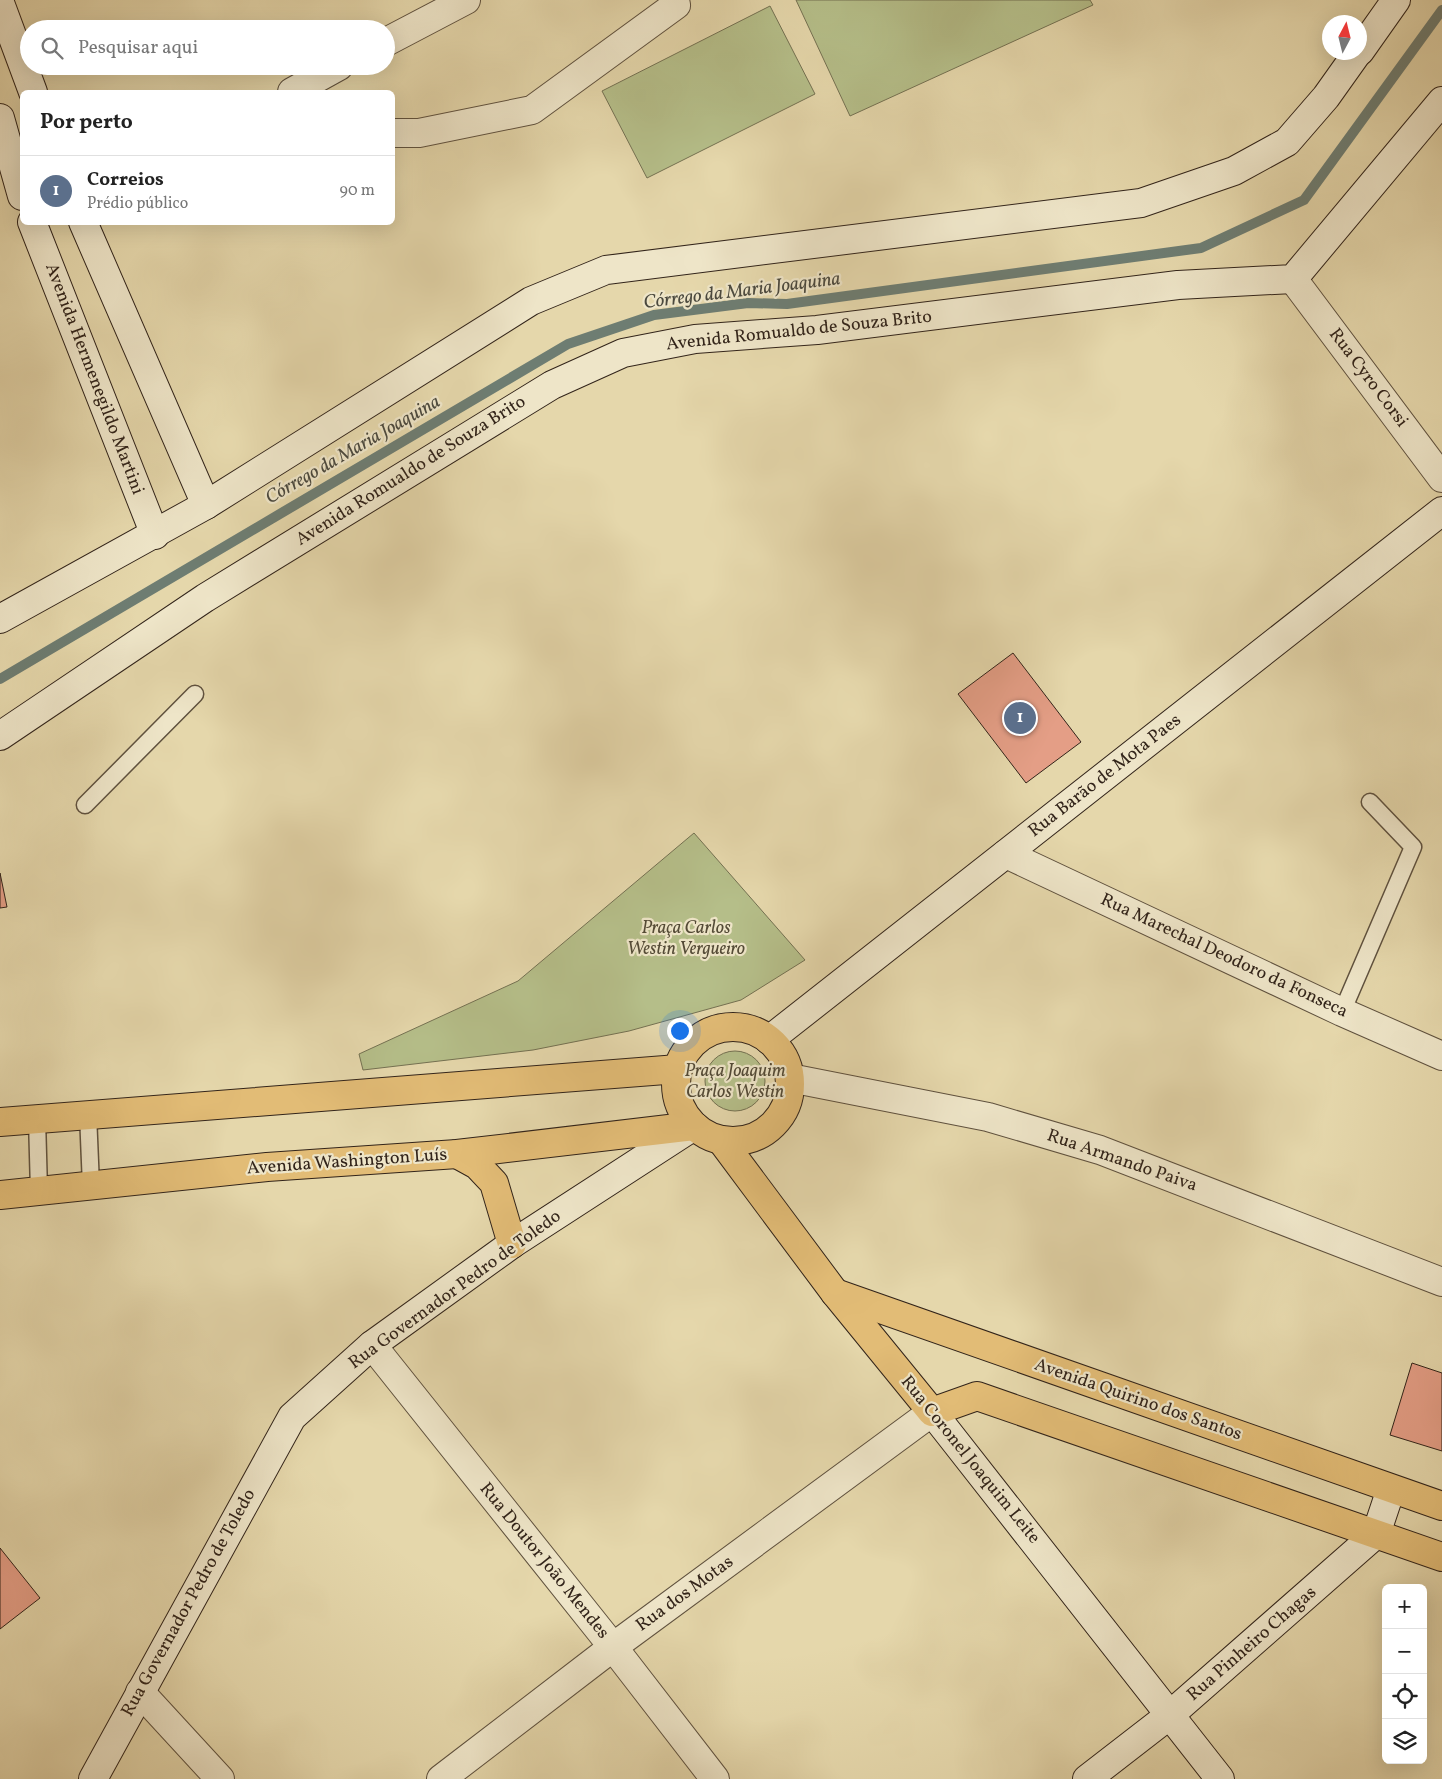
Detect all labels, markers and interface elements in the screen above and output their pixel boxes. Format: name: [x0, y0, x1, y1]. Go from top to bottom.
north arrow: [1322, 15, 1367, 60]
search box: [20, 20, 395, 75]
icon: search: [38, 34, 66, 62]
text: Pesquisar aqui: [78, 35, 198, 61]
text: Por perto: [40, 108, 133, 137]
text: Correios: [87, 167, 164, 193]
text: 1: [53, 180, 59, 202]
text: 90 m: [339, 180, 375, 202]
text: Prédio público: [87, 193, 188, 215]
street label: Avenida Hermenegildo Martini: [38, 260, 150, 498]
water label: Córrego da Maria Joaquina: [642, 266, 842, 316]
street label: Avenida Romualdo de Souza Brito: [665, 305, 933, 357]
street label: Rua Cyro Corsi: [1322, 323, 1414, 433]
water label: Córrego da Maria Joaquina: [261, 389, 445, 511]
street label: Avenida Romualdo de Souza Brito: [291, 390, 531, 552]
pin: 1: [1004, 699, 1036, 737]
street label: Rua Barão de Mota Paes: [1023, 708, 1187, 844]
street label: Rua Marechal Deodoro da Fonseca: [1096, 888, 1352, 1024]
park label: Praça Carlos Westin Vergueiro: [627, 916, 745, 962]
your location: [667, 1018, 693, 1044]
park label: Praça Joaquim Carlos Westin: [684, 1059, 786, 1105]
street label: Rua Armando Paiva: [1043, 1124, 1201, 1198]
street label: Avenida Washington Luís: [246, 1143, 448, 1181]
street label: Rua Governador Pedro de Toledo: [344, 1204, 566, 1376]
street label: Avenida Quirino dos Santos: [1031, 1353, 1245, 1447]
street label: Rua Coronel Joaquim Leite: [894, 1371, 1046, 1549]
street label: Rua Doutor João Mendes: [473, 1478, 615, 1644]
street label: Rua Governador Pedro de Toledo: [116, 1484, 262, 1722]
street label: Rua dos Motas: [631, 1550, 739, 1638]
street label: Rua Pinheiro Chagas: [1182, 1581, 1322, 1707]
map controls: [1382, 1584, 1427, 1764]
button: +: [1382, 1584, 1427, 1629]
button: −: [1382, 1629, 1427, 1674]
button: locate: [1382, 1674, 1427, 1719]
button: layers: [1382, 1719, 1427, 1764]

